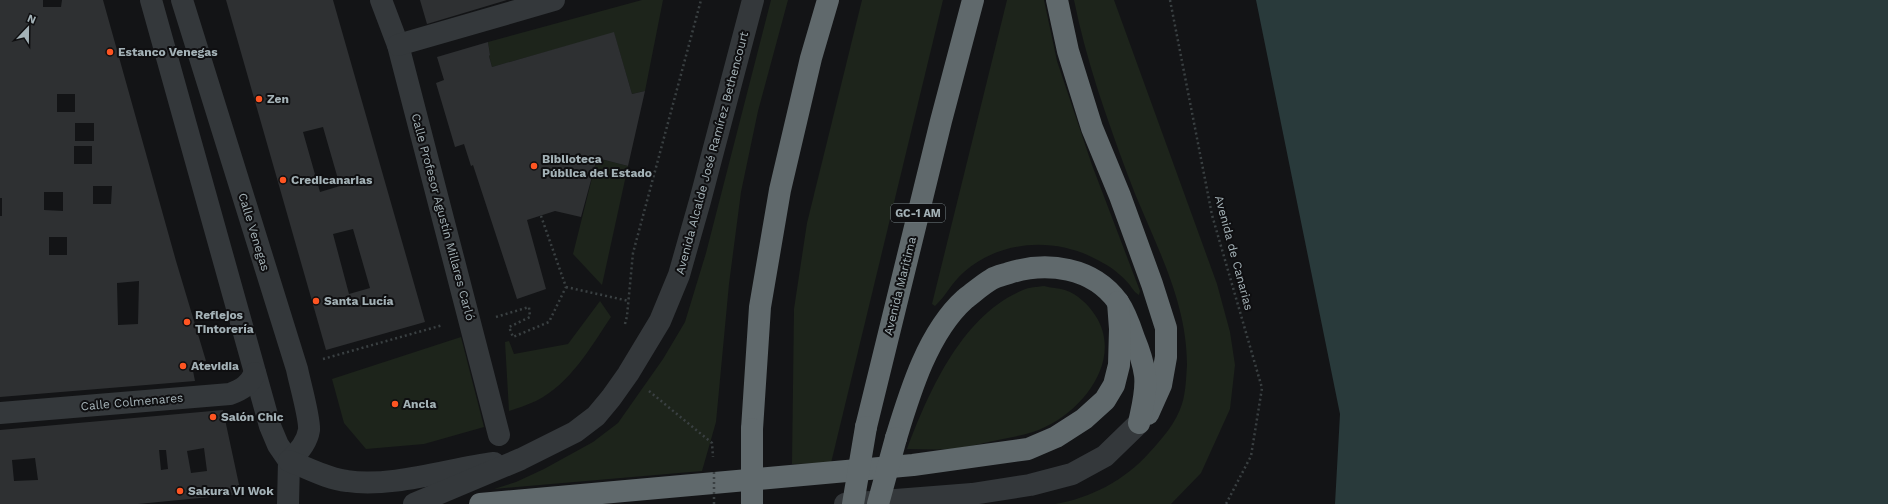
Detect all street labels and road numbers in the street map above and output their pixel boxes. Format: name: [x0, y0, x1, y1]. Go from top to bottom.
street label: Avenida Alcalde José Ramírez Bethencourt: [673, 30, 751, 276]
street label: Calle Profesor Agustín Millares Carló: [409, 112, 477, 322]
street label: Calle Venegas: [235, 191, 273, 273]
street label: Avenida de Canarias: [1212, 194, 1256, 312]
road number: GC-1 AM: [891, 204, 945, 222]
street label: Avenida Maritima: [881, 235, 919, 337]
street label: Calle Colmenares: [80, 391, 184, 413]

